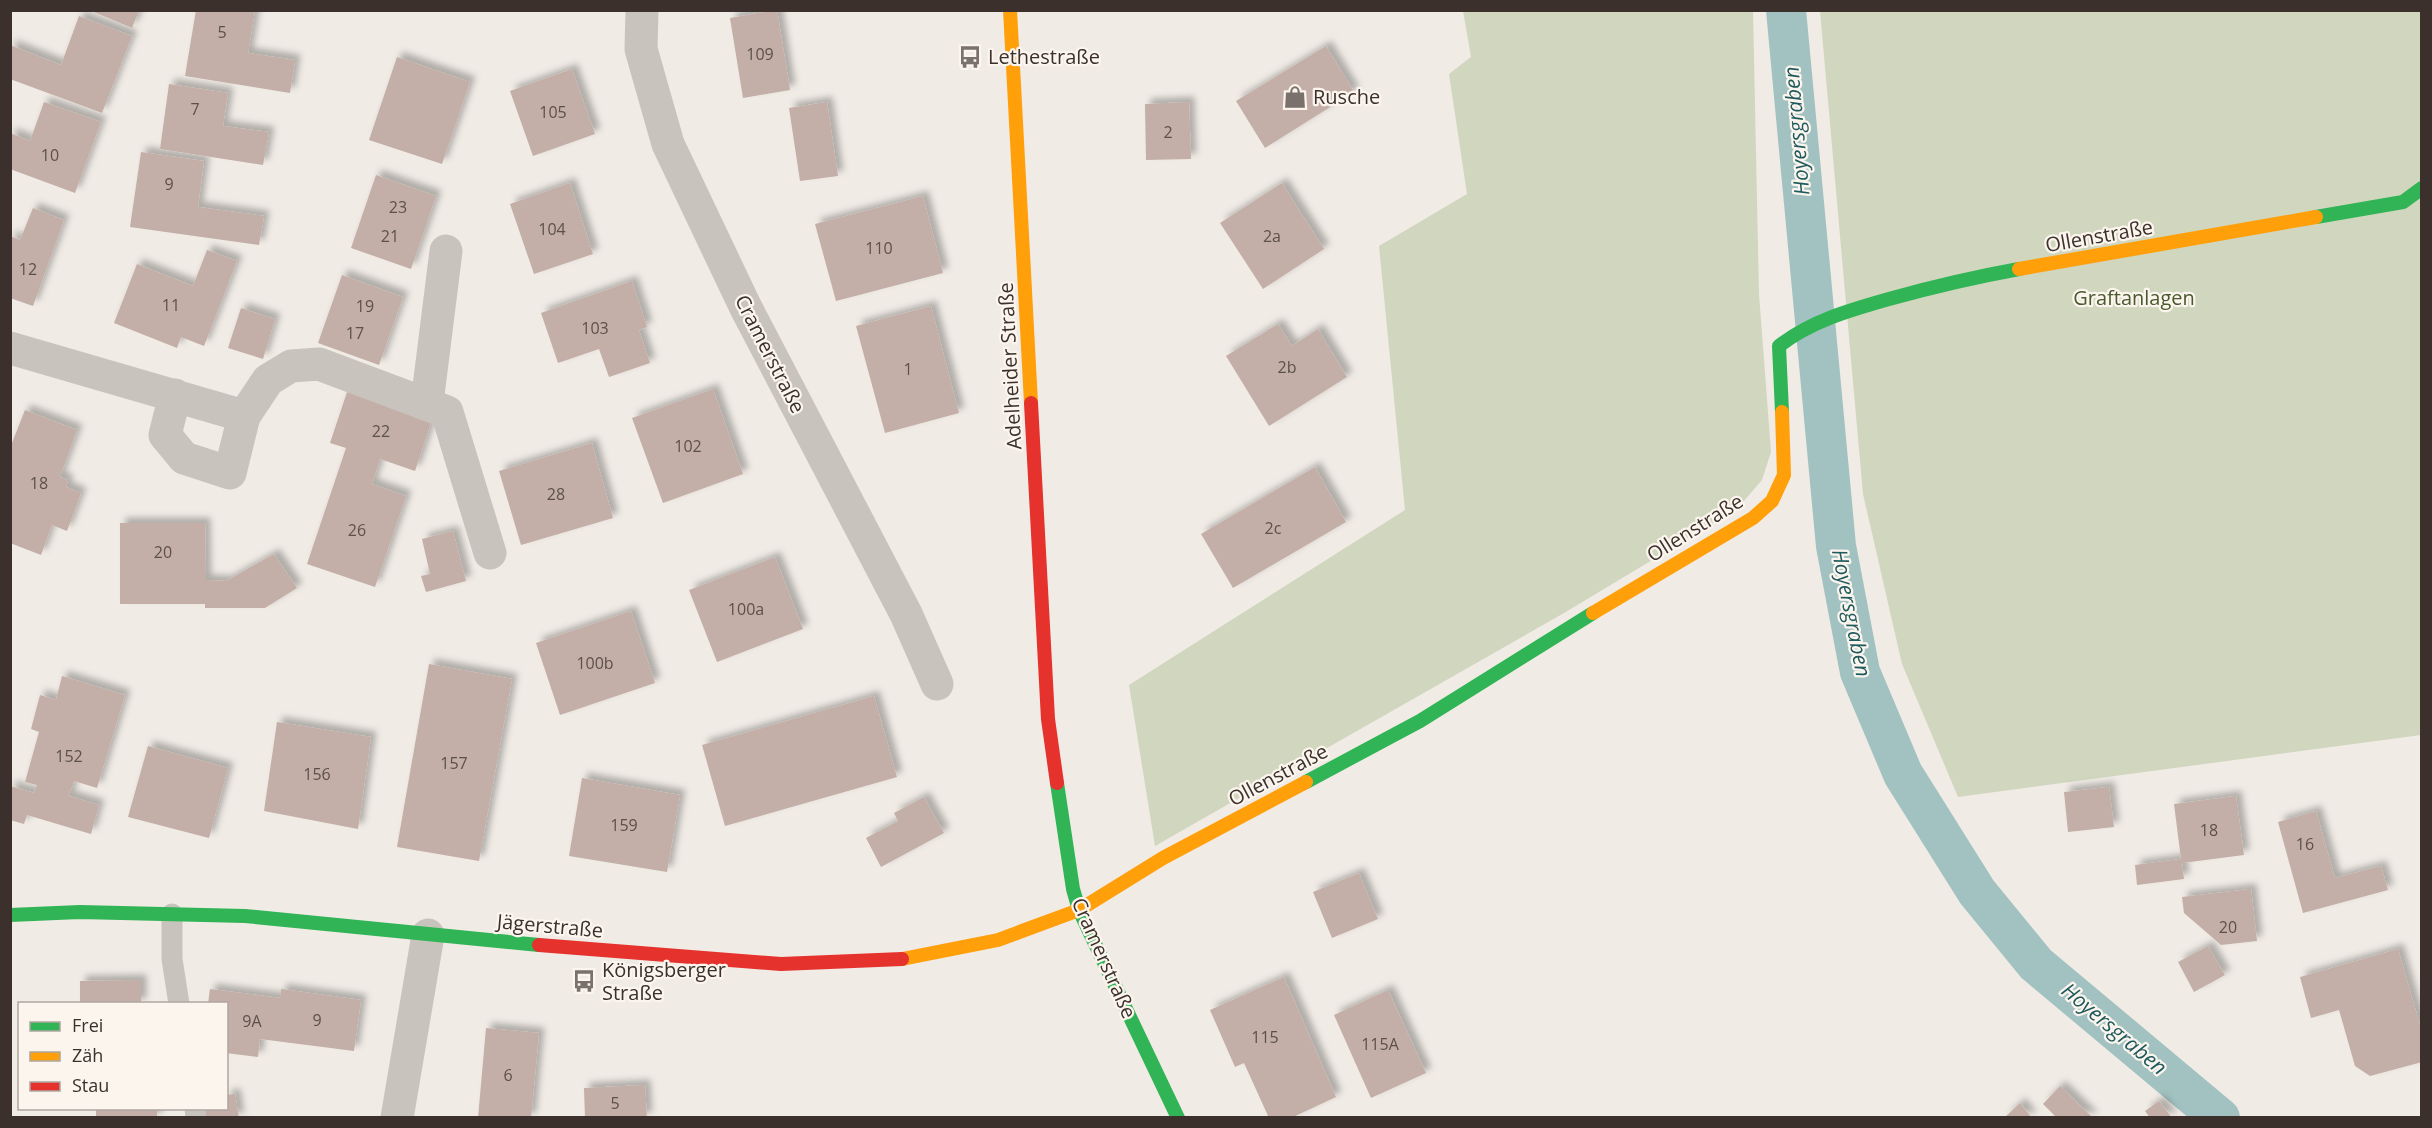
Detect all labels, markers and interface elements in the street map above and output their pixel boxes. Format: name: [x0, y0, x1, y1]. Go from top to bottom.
house number: 5: [217, 21, 227, 43]
house number: 109: [746, 43, 774, 65]
place label: Lethestraße: [988, 43, 1100, 70]
bus stop icon: Lethestraße: [957, 44, 983, 70]
water label: Hoyersgraben: [1776, 65, 1816, 197]
place label: Rusche: [1313, 83, 1380, 110]
shop icon: Rusche: [1282, 84, 1308, 110]
house number: 7: [190, 98, 200, 120]
house number: 105: [539, 101, 567, 123]
house number: 2: [1163, 121, 1173, 143]
house number: 10: [41, 144, 59, 166]
house number: 9: [164, 173, 174, 195]
house number: 23: [389, 196, 407, 218]
street label: Ollenstraße: [2043, 213, 2155, 258]
house number: 104: [538, 218, 566, 240]
house number: 21: [381, 225, 399, 247]
house number: 2a: [1263, 225, 1281, 247]
house number: 110: [865, 237, 893, 259]
house number: 12: [19, 258, 37, 280]
street label: Adelheider Straße: [992, 282, 1027, 450]
park label: Graftanlagen: [2073, 284, 2195, 311]
street label: Cramerstraße: [729, 290, 812, 418]
house number: 11: [162, 294, 180, 316]
house number: 19: [356, 295, 374, 317]
house number: 103: [581, 317, 609, 339]
house number: 17: [346, 322, 364, 344]
house number: 2b: [1278, 356, 1296, 378]
house number: 1: [903, 358, 913, 380]
house number: 22: [372, 420, 390, 442]
house number: 102: [674, 435, 702, 457]
house number: 18: [30, 472, 48, 494]
house number: 28: [547, 483, 565, 505]
street label: Ollenstraße: [1641, 487, 1748, 568]
house number: 2c: [1265, 517, 1282, 539]
house number: 26: [348, 519, 366, 541]
house number: 20: [154, 541, 172, 563]
water label: Hoyersgraben: [1826, 547, 1878, 679]
house number: 100a: [728, 598, 764, 620]
house number: 100b: [576, 652, 614, 674]
street label: Ollenstraße: [1223, 737, 1332, 812]
house number: 152: [55, 745, 83, 767]
house number: 157: [440, 752, 468, 774]
house number: 156: [303, 763, 331, 785]
house number: 159: [610, 814, 638, 836]
house number: 18: [2200, 819, 2218, 841]
house number: 16: [2296, 833, 2314, 855]
street label: Cramerstraße: [1066, 893, 1143, 1022]
street label: Jägerstraße: [494, 907, 604, 944]
house number: 20: [2219, 916, 2237, 938]
place label: Königsberger Straße: [602, 956, 726, 1006]
bus stop icon: Königsberger Straße: [571, 968, 597, 994]
water label: Hoyersgraben: [2056, 976, 2173, 1081]
legend: [18, 1002, 228, 1110]
house number: 9: [312, 1009, 322, 1031]
house number: 9A: [242, 1010, 263, 1032]
text: Frei: [72, 1013, 103, 1037]
house number: 115: [1251, 1026, 1279, 1048]
house number: 115A: [1361, 1033, 1400, 1055]
text: Zäh: [72, 1043, 103, 1067]
house number: 6: [503, 1064, 513, 1086]
text: Stau: [72, 1073, 109, 1097]
house number: 5: [610, 1092, 620, 1114]

